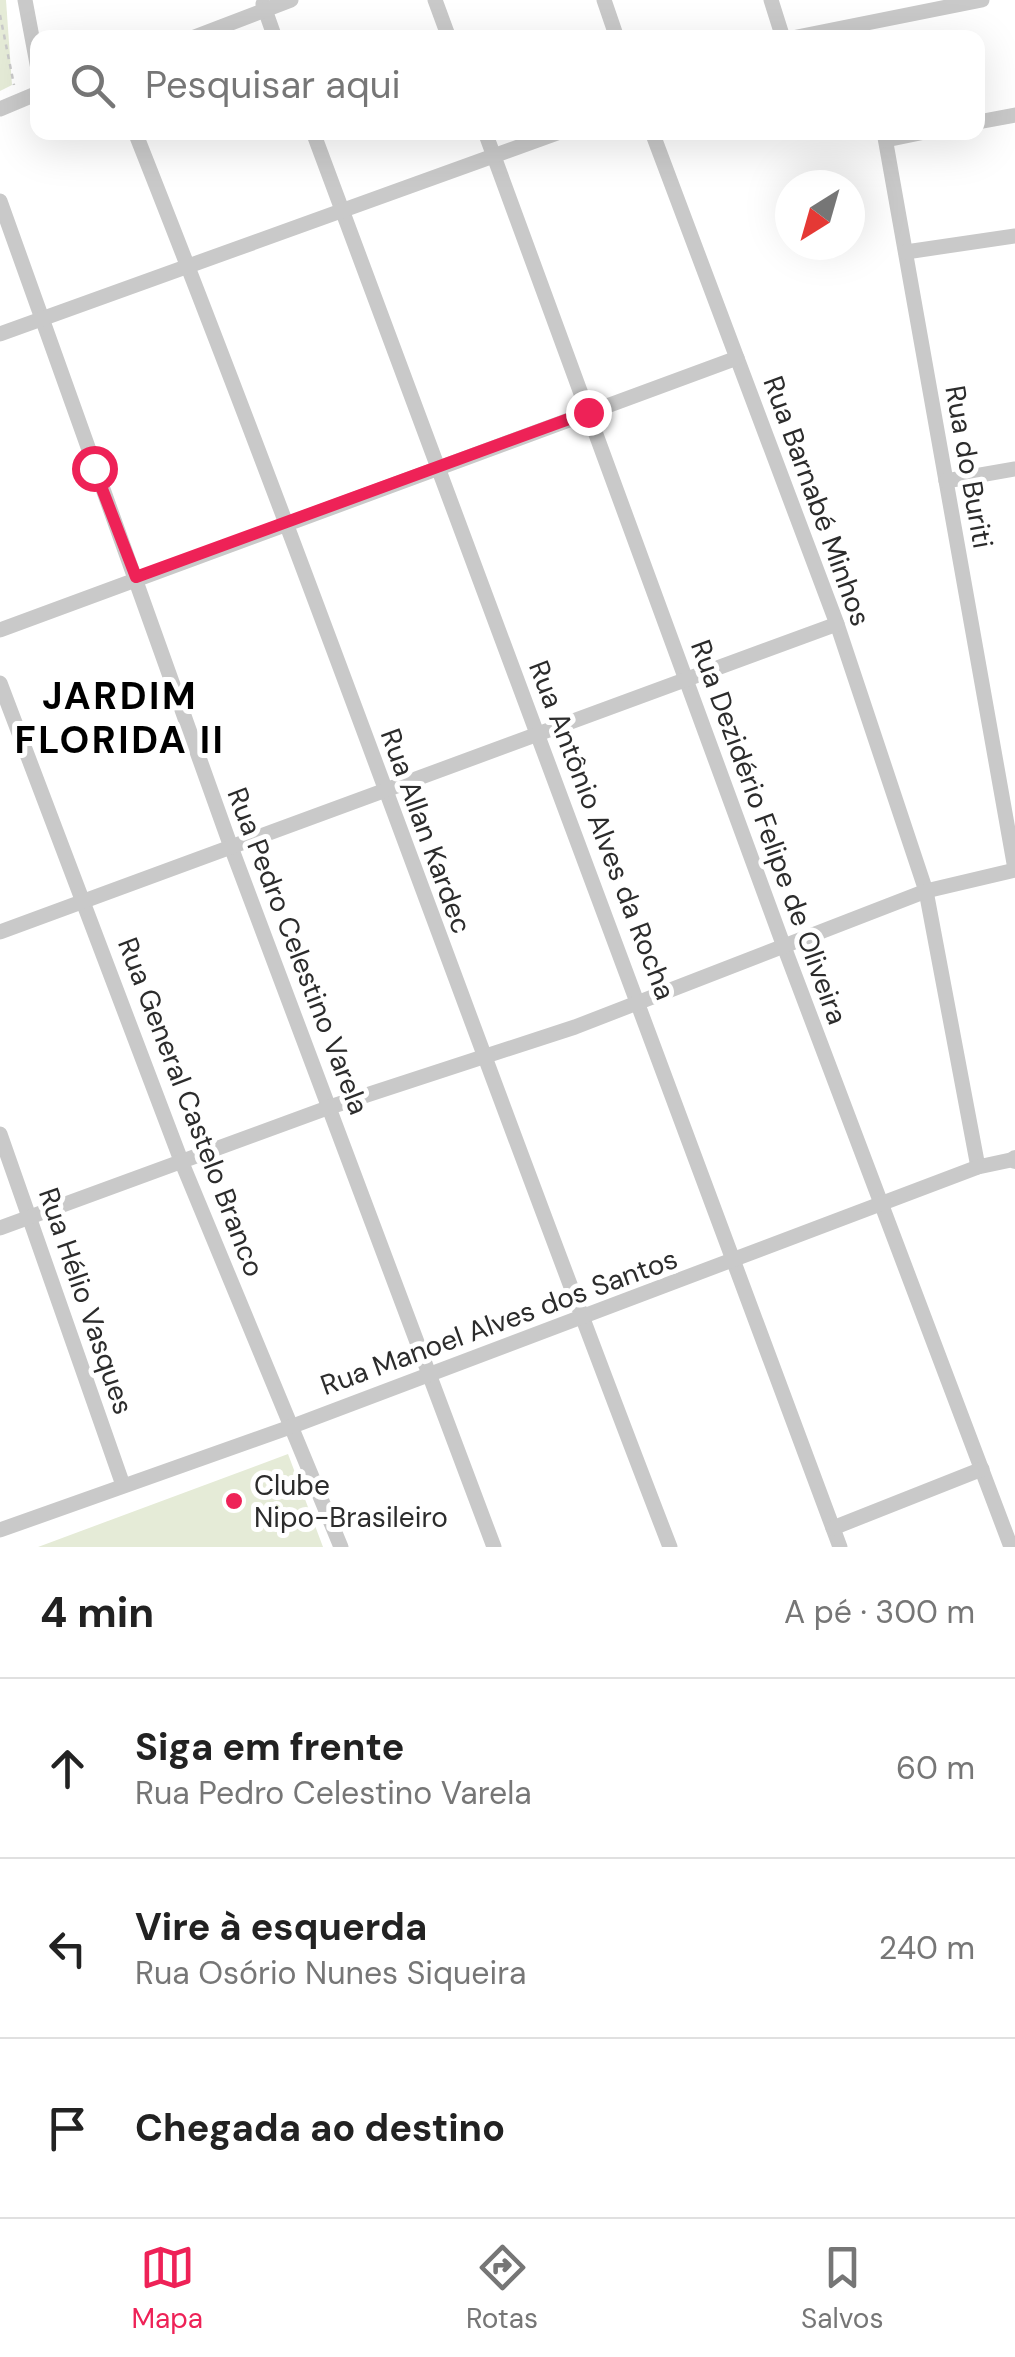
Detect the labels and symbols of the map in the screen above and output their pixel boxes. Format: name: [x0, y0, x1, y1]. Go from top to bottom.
north arrow: [775, 170, 865, 260]
street label: Rua Barnabé Minhos: [755, 371, 879, 631]
street label: Rua do Buriti: [936, 383, 1002, 551]
route end: [566, 390, 612, 436]
route start: [72, 446, 118, 492]
street label: Rua Dezidério Felipe de Oliveira: [682, 635, 856, 1029]
street label: Rua Antônio Alves da Rocha: [520, 655, 684, 1005]
district label: JARDIM FLORIDA II: [15, 671, 225, 765]
street label: Rua Allan Kardec: [372, 723, 480, 939]
street label: Rua Pedro Celestino Varela: [219, 782, 377, 1120]
street label: Rua General Castelo Branco: [109, 932, 273, 1282]
street label: Rua Hélio Vasques: [30, 1183, 142, 1419]
street label: Rua Manoel Alves dos Santos: [315, 1240, 683, 1404]
place label: Clube Nipo-Brasileiro: [254, 1467, 448, 1536]
marker: Clube Nipo-Brasileiro: [223, 1490, 245, 1512]

